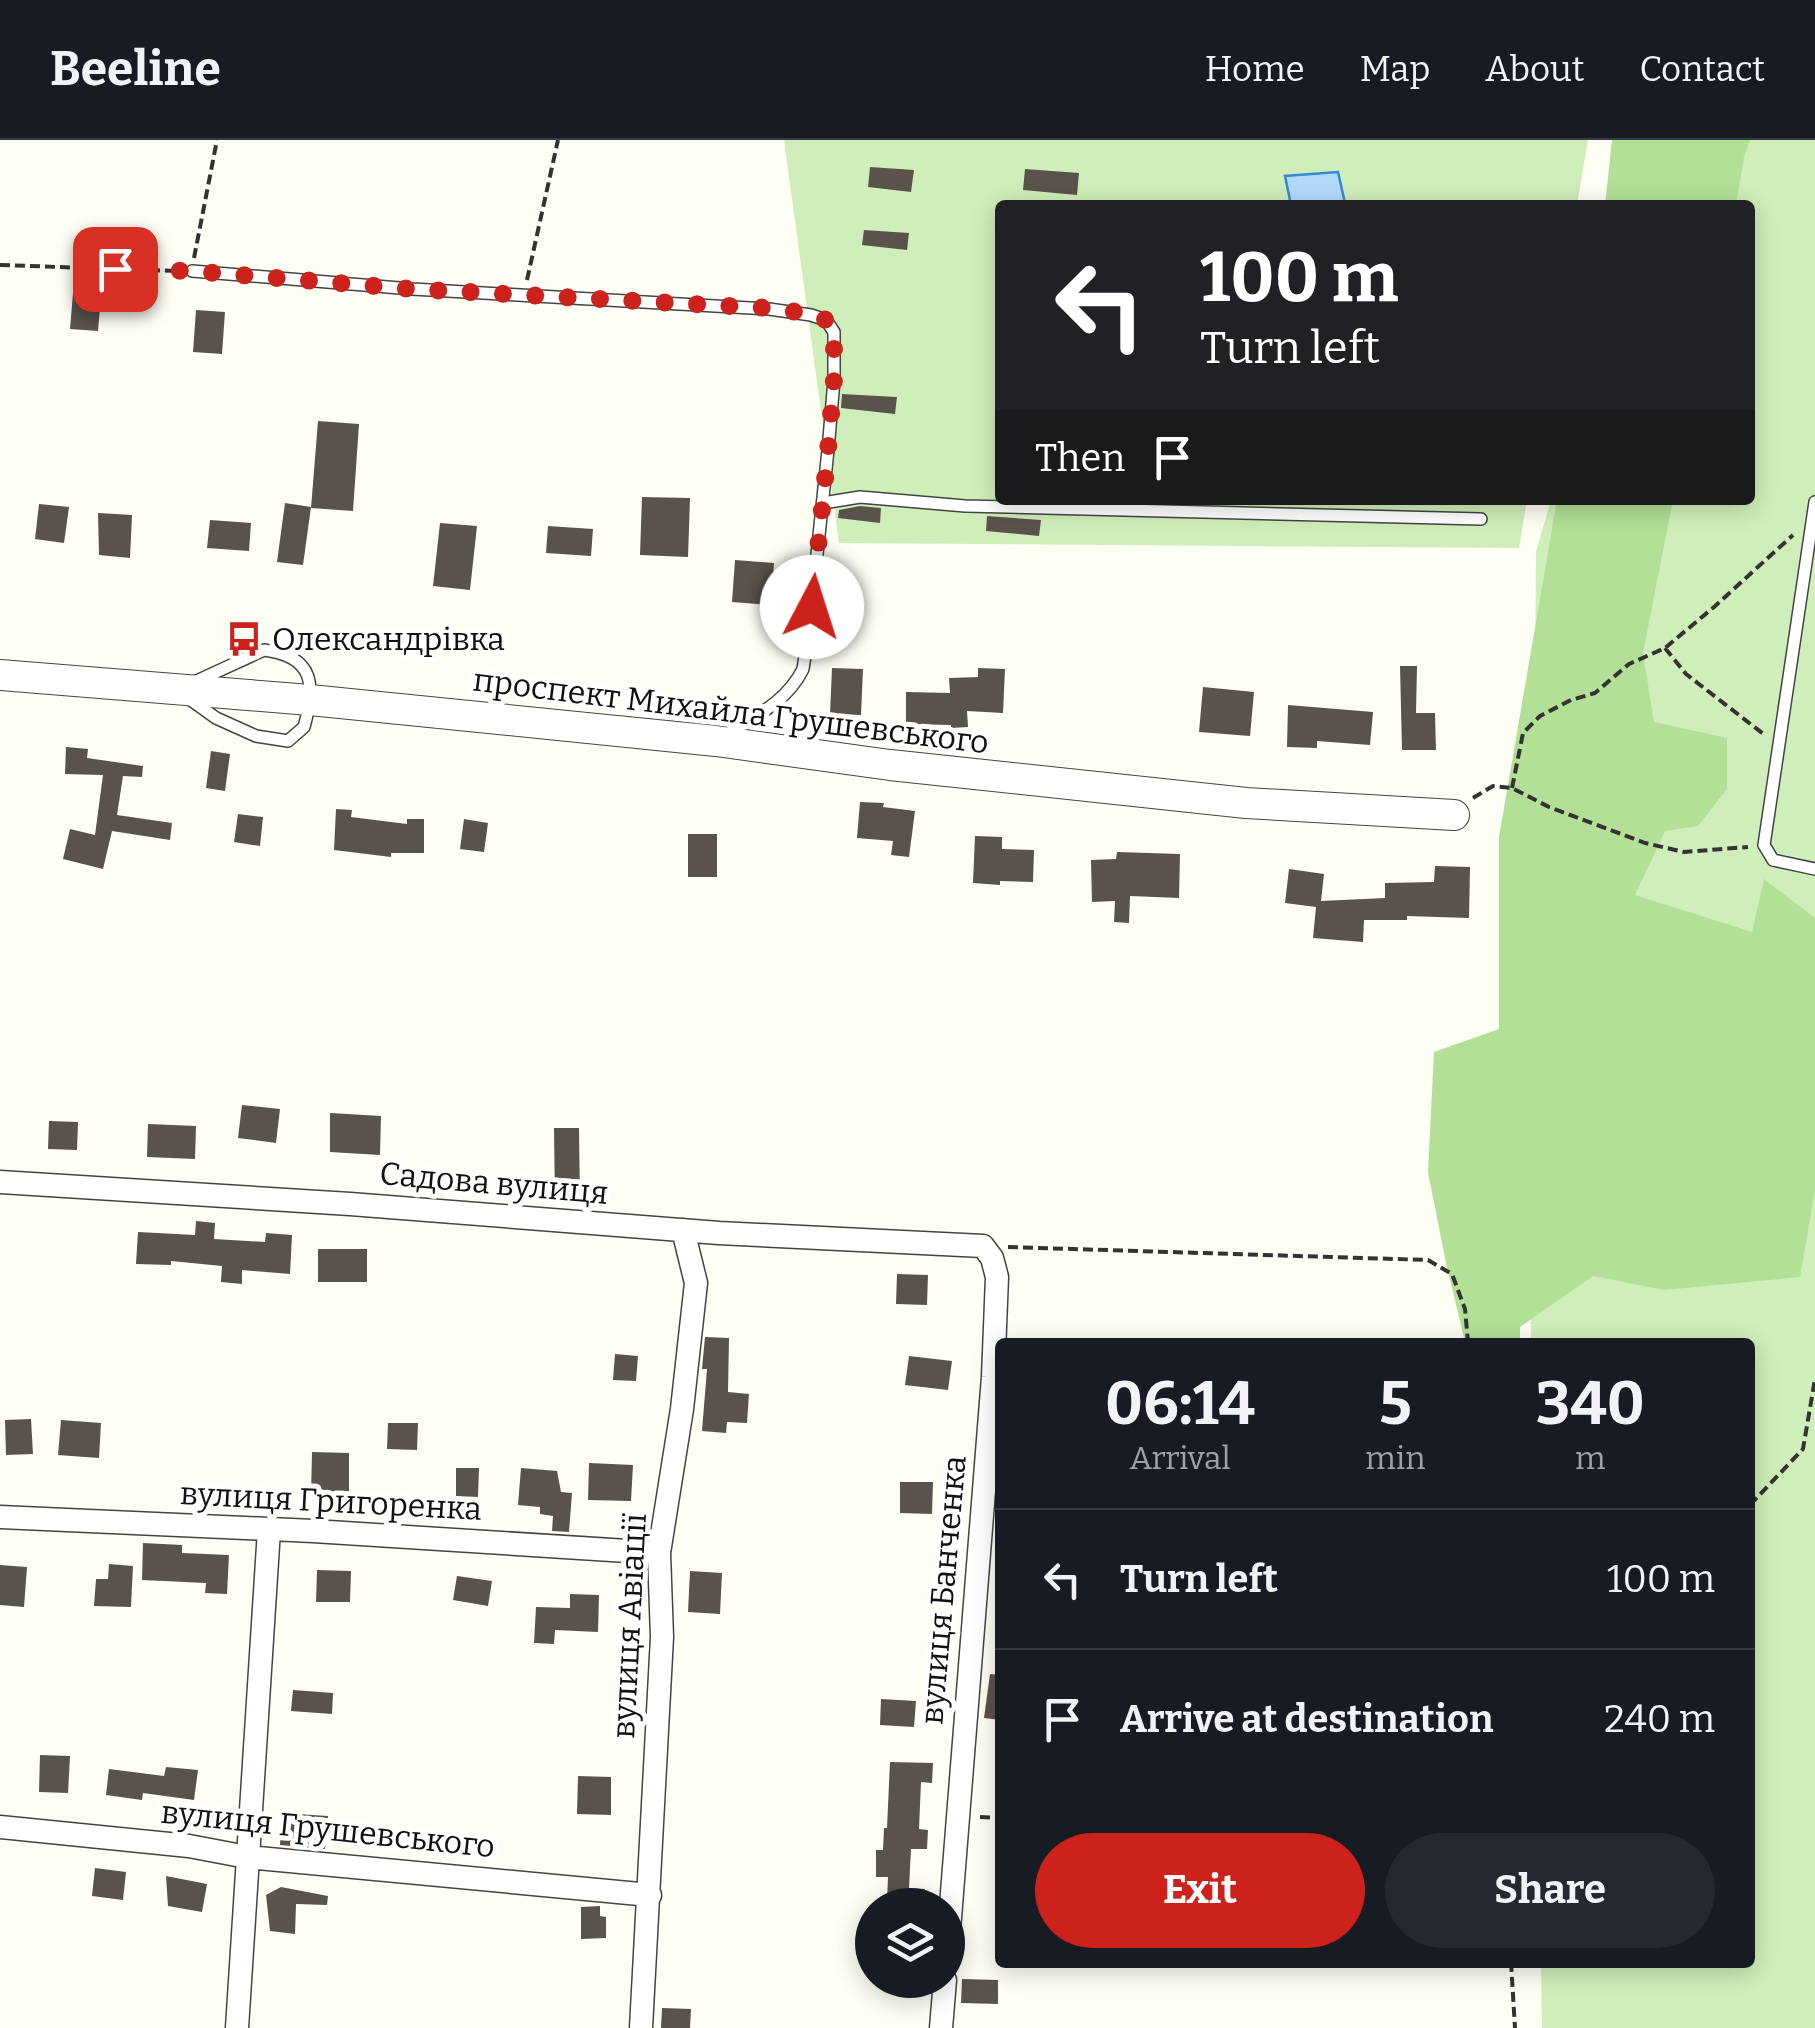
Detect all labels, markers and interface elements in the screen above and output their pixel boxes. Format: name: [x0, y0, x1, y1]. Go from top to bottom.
text: Beeline: [50, 40, 221, 98]
text: Home: [1205, 48, 1305, 90]
text: Map: [1360, 48, 1430, 90]
text: About: [1485, 48, 1584, 90]
text: Contact: [1639, 48, 1765, 90]
pin: [73, 227, 158, 312]
text: 100 m: [1200, 236, 1399, 320]
icon: left: [1035, 240, 1165, 370]
icon: arrive: [88, 242, 143, 297]
text: Turn left: [1200, 321, 1380, 375]
icon: arrive: [1145, 430, 1200, 485]
text: Then: [1035, 435, 1125, 481]
position arrow: [760, 555, 864, 659]
bus stop icon: Олександрівка: [225, 620, 263, 658]
place label: Олександрівка: [272, 620, 505, 658]
street label: проспект Михайла Грушевського: [471, 661, 991, 761]
street label: Садова вулиця: [378, 1154, 610, 1212]
text: 06:14: [1105, 1368, 1255, 1440]
text: 5: [1379, 1368, 1412, 1440]
text: 340: [1536, 1368, 1645, 1440]
text: Arrival: [1129, 1439, 1231, 1477]
text: min: [1365, 1439, 1426, 1477]
text: m: [1575, 1439, 1606, 1477]
street label: вулиця Банченка: [912, 1454, 974, 1726]
street label: вулиця Григоренка: [179, 1474, 483, 1528]
street label: вулиця Авіації: [604, 1512, 654, 1739]
icon: left: [1035, 1552, 1090, 1607]
text: Turn left: [1120, 1556, 1278, 1602]
text: 100 m: [1607, 1556, 1715, 1602]
icon: arrive: [1035, 1692, 1090, 1747]
text: Arrive at destination: [1120, 1696, 1493, 1742]
text: 240 m: [1604, 1696, 1715, 1742]
street label: вулиця Грушевського: [159, 1793, 497, 1865]
button: Exit: [1035, 1833, 1365, 1948]
button: Share: [1385, 1833, 1715, 1948]
map controls: [855, 1888, 965, 1998]
button: layers: [855, 1888, 965, 1998]

